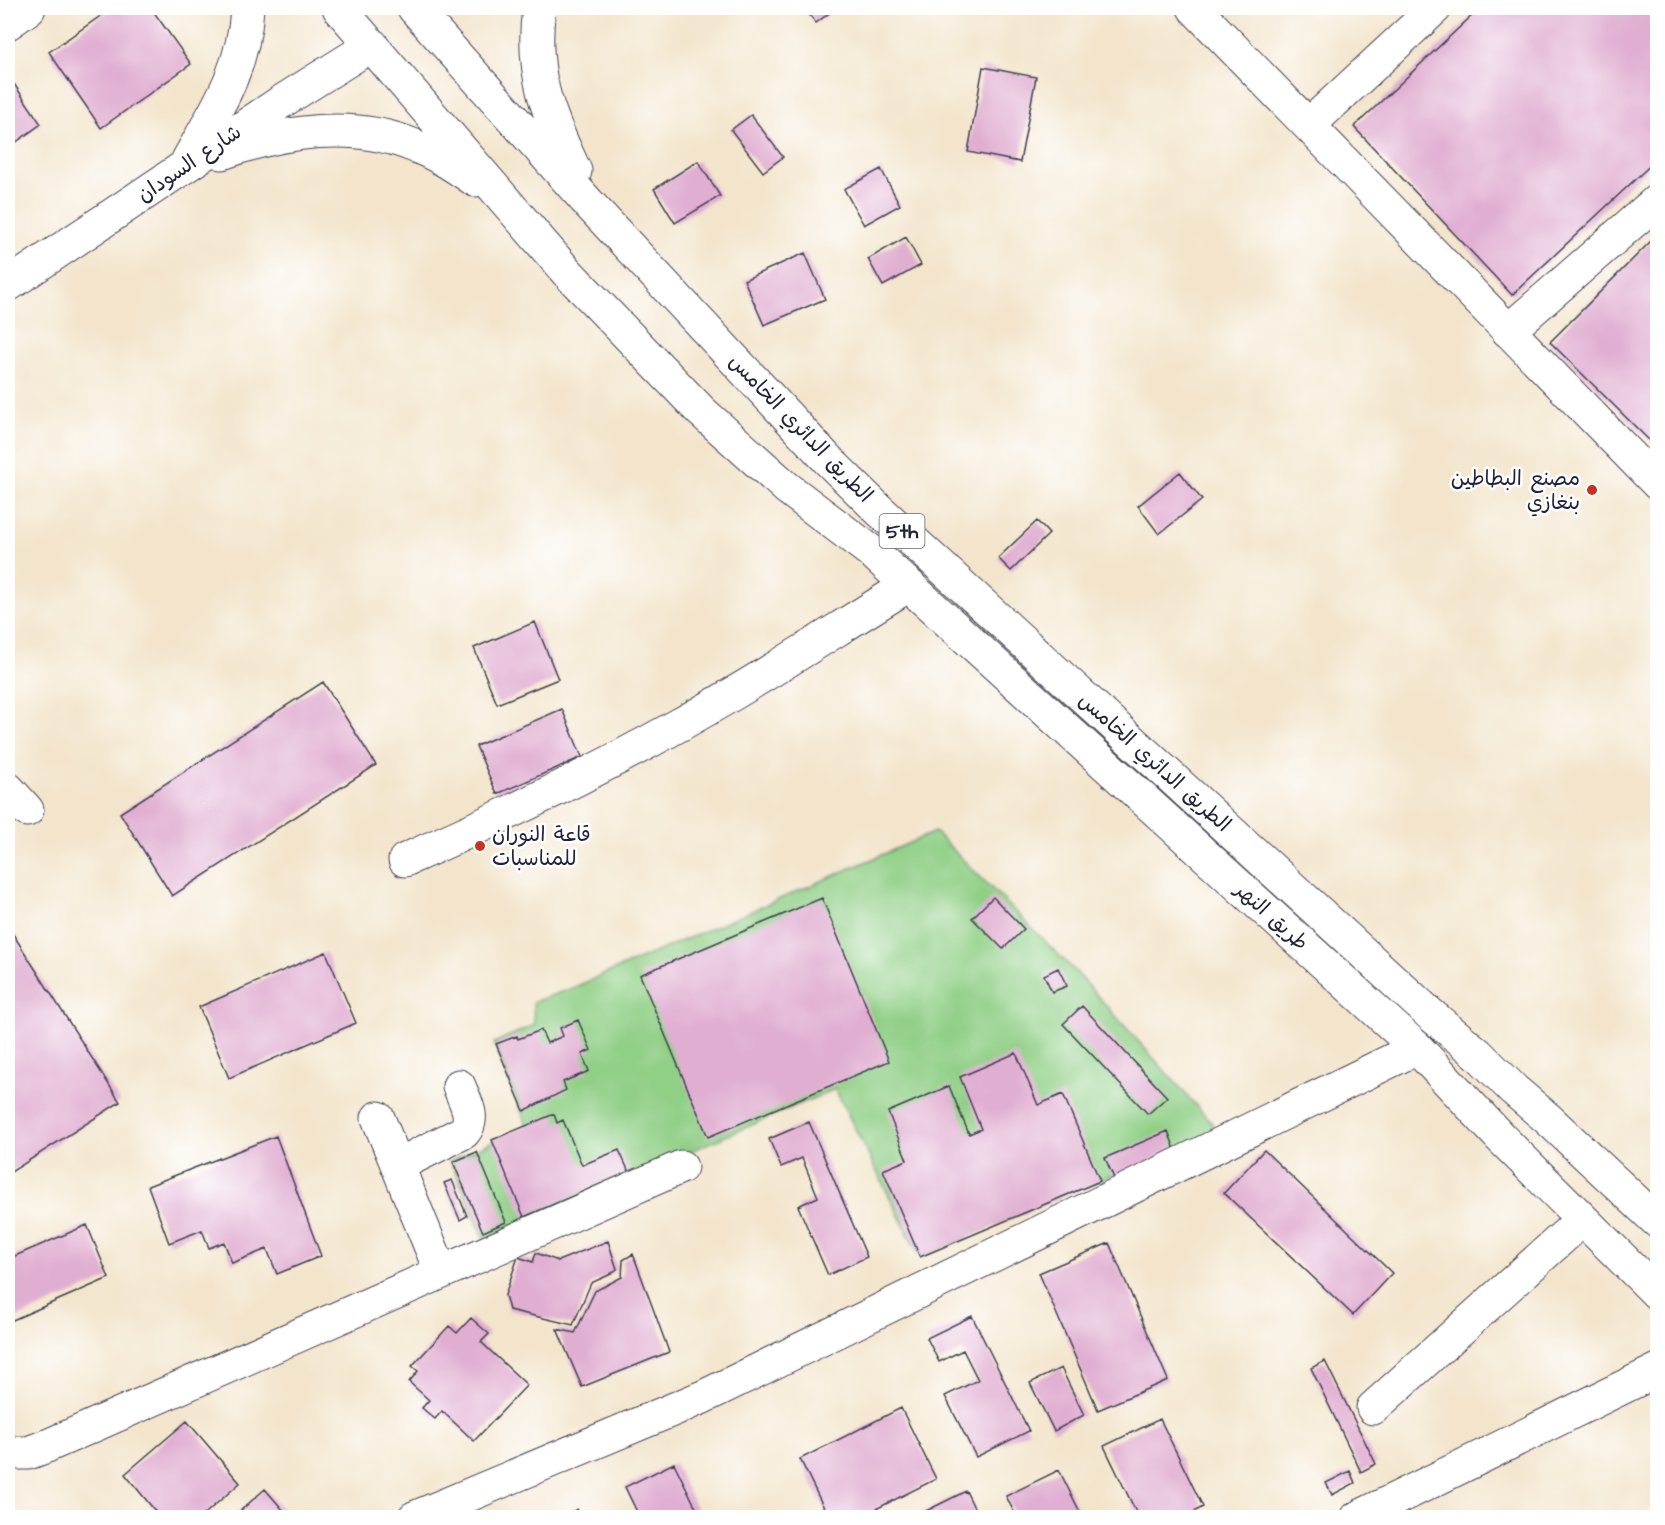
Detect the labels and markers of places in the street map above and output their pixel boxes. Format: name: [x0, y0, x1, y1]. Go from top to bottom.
place label: مصنع البطاطين بنغازي: [1451, 464, 1580, 517]
marker: مصنع البطاطين بنغازي: [1585, 483, 1599, 497]
place label: قاعة النوران للمناسبات: [492, 820, 591, 873]
marker: قاعة النوران للمناسبات: [473, 839, 487, 853]

